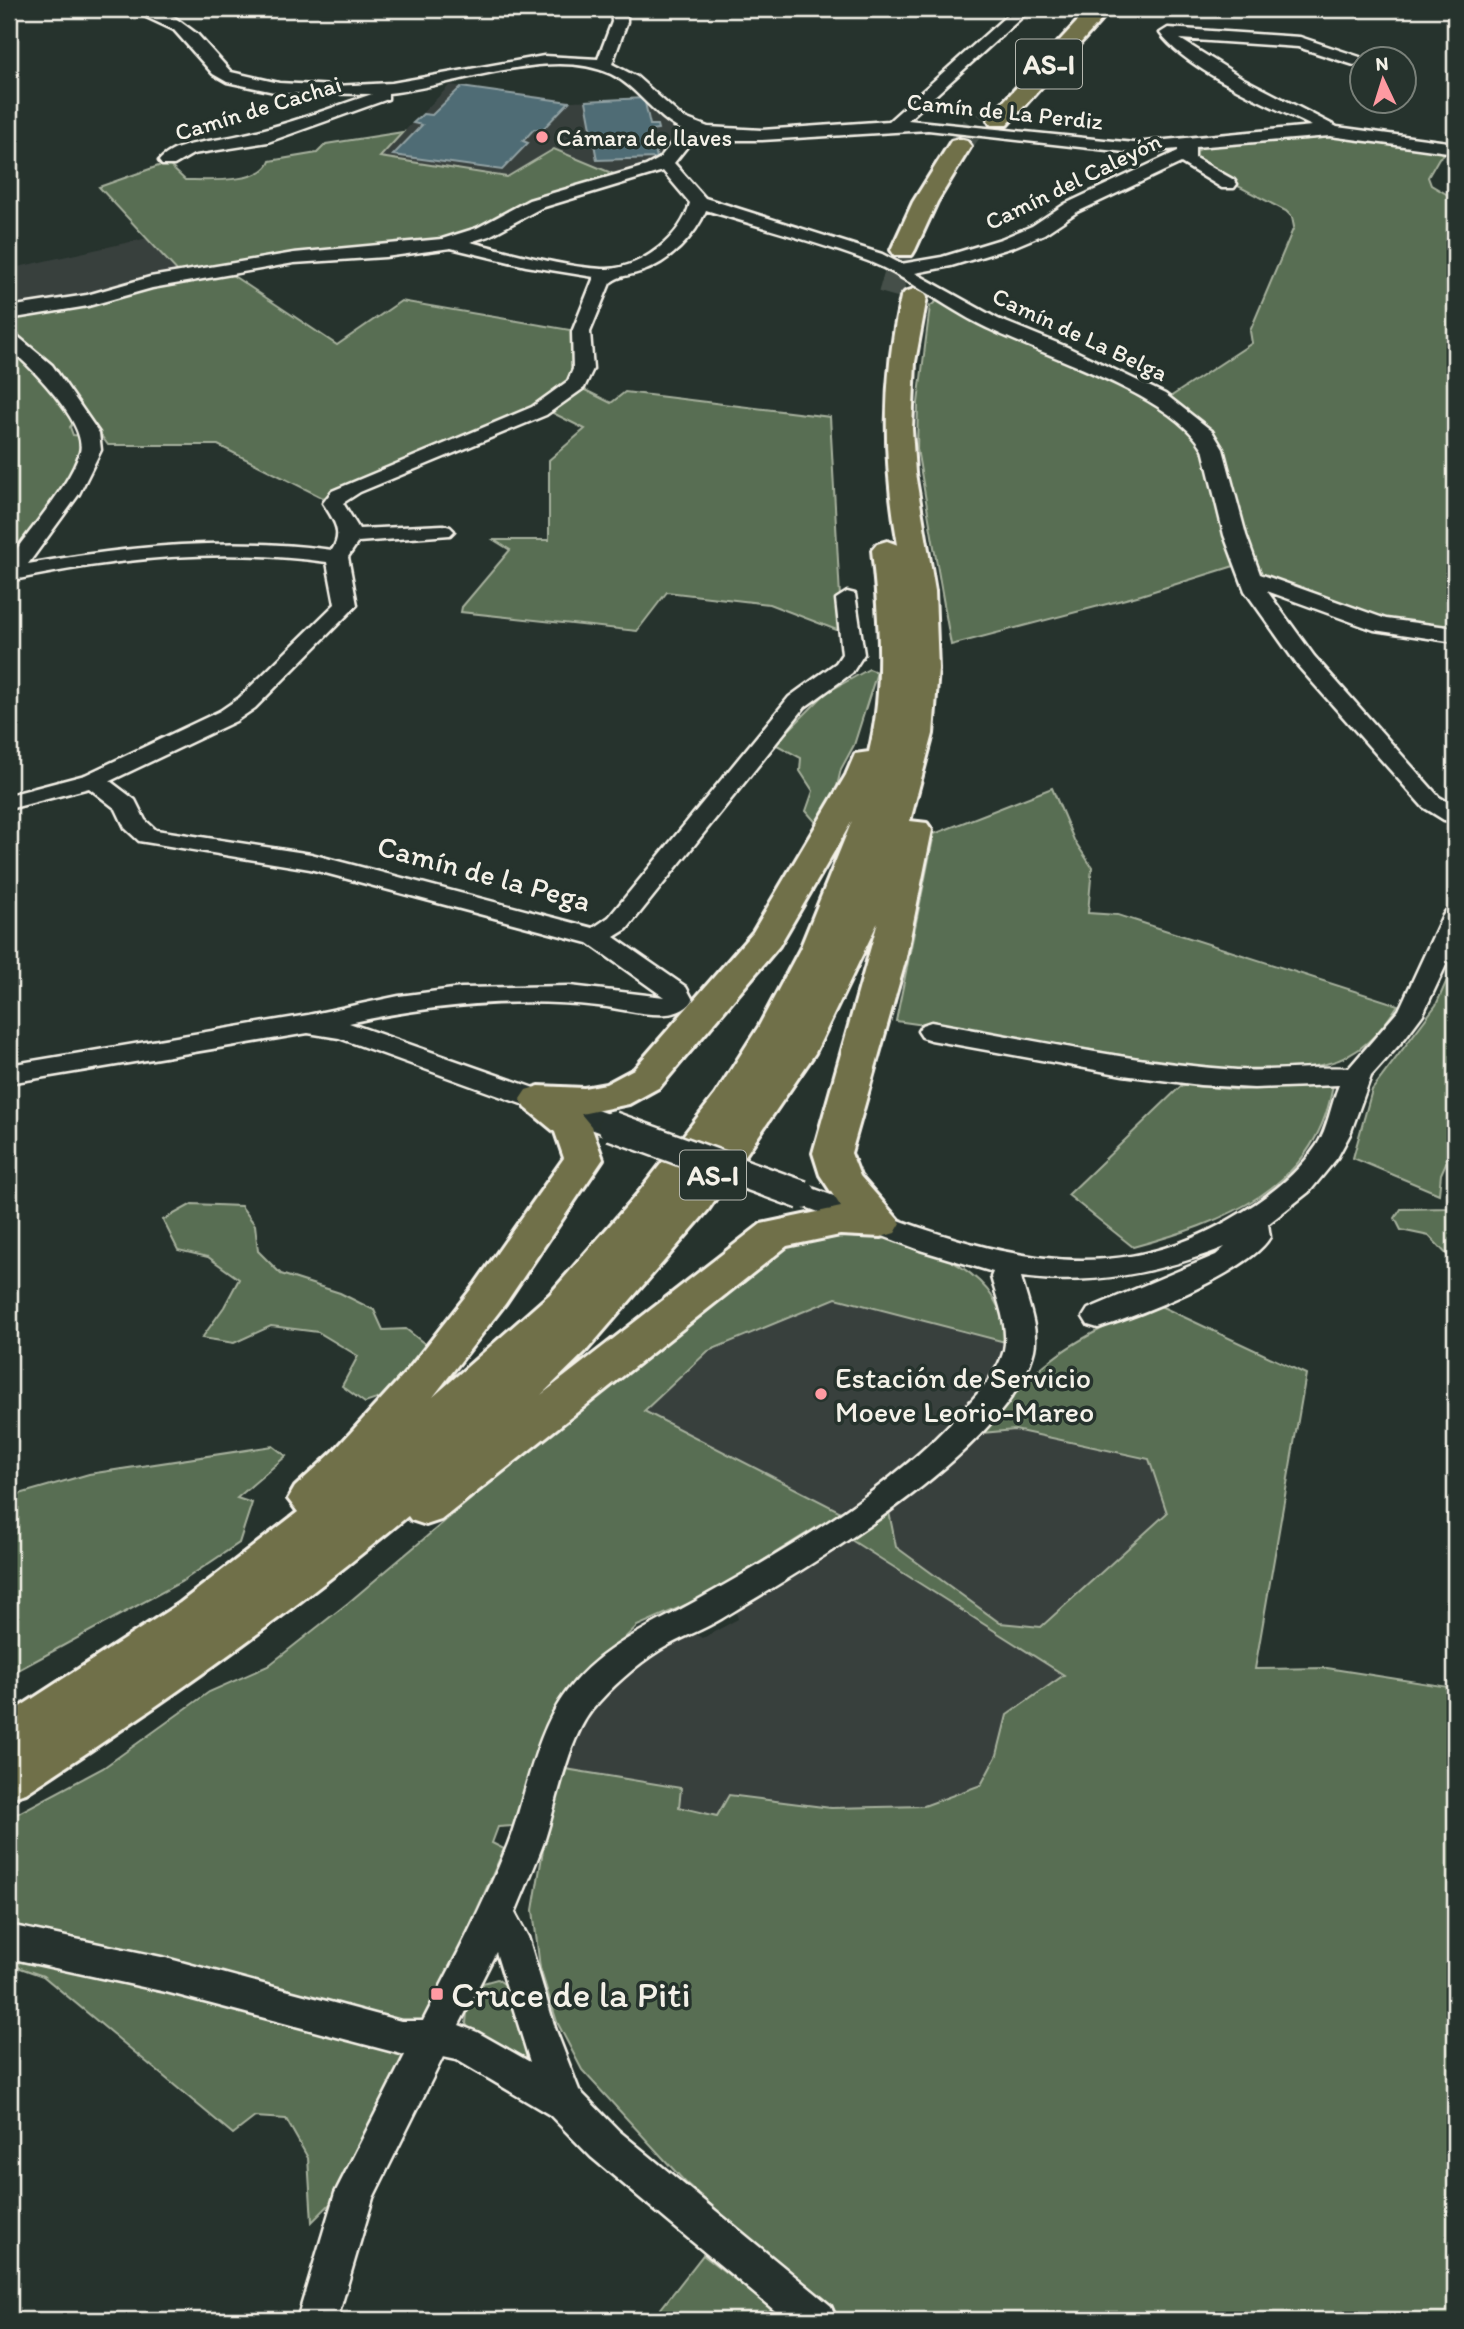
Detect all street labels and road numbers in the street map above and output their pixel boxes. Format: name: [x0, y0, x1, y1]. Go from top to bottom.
road number: AS-I: [1016, 40, 1082, 88]
street label: Camín de Cachai: [171, 69, 345, 147]
street label: Camín de La Perdiz: [905, 86, 1105, 136]
street label: Camín del Caleyón: [980, 126, 1166, 236]
street label: Camín de La Belga: [988, 281, 1172, 387]
street label: Camín de la Pega: [373, 827, 595, 919]
road number: AS-I: [680, 1150, 746, 1200]

